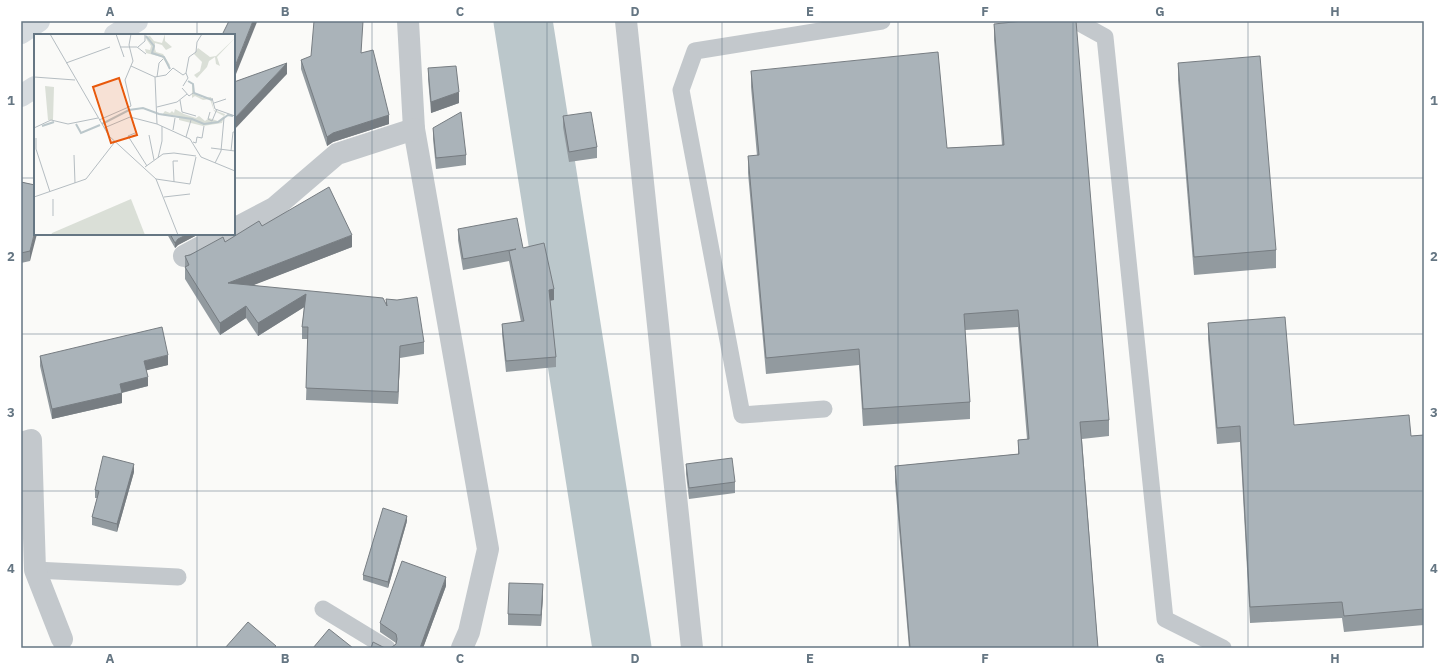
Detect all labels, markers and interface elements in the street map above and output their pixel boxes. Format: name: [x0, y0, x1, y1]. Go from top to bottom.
text: A: [106, 3, 115, 20]
text: B: [281, 3, 290, 20]
text: C: [456, 3, 465, 20]
text: D: [630, 3, 640, 20]
text: E: [806, 3, 814, 20]
text: F: [981, 3, 989, 20]
text: G: [1155, 3, 1165, 20]
text: H: [1330, 3, 1340, 20]
inset map: [34, 34, 235, 235]
text: 1: [7, 92, 15, 109]
text: 1: [1430, 92, 1438, 109]
text: 2: [7, 248, 15, 265]
text: 2: [1430, 248, 1438, 265]
text: 3: [7, 404, 15, 421]
text: 3: [1430, 404, 1438, 421]
text: 4: [7, 560, 15, 577]
text: 4: [1430, 560, 1438, 577]
text: A: [106, 650, 115, 667]
text: B: [281, 650, 290, 667]
text: C: [456, 650, 465, 667]
text: D: [630, 650, 640, 667]
text: E: [806, 650, 814, 667]
text: F: [981, 650, 989, 667]
text: G: [1155, 650, 1165, 667]
text: H: [1330, 650, 1340, 667]

